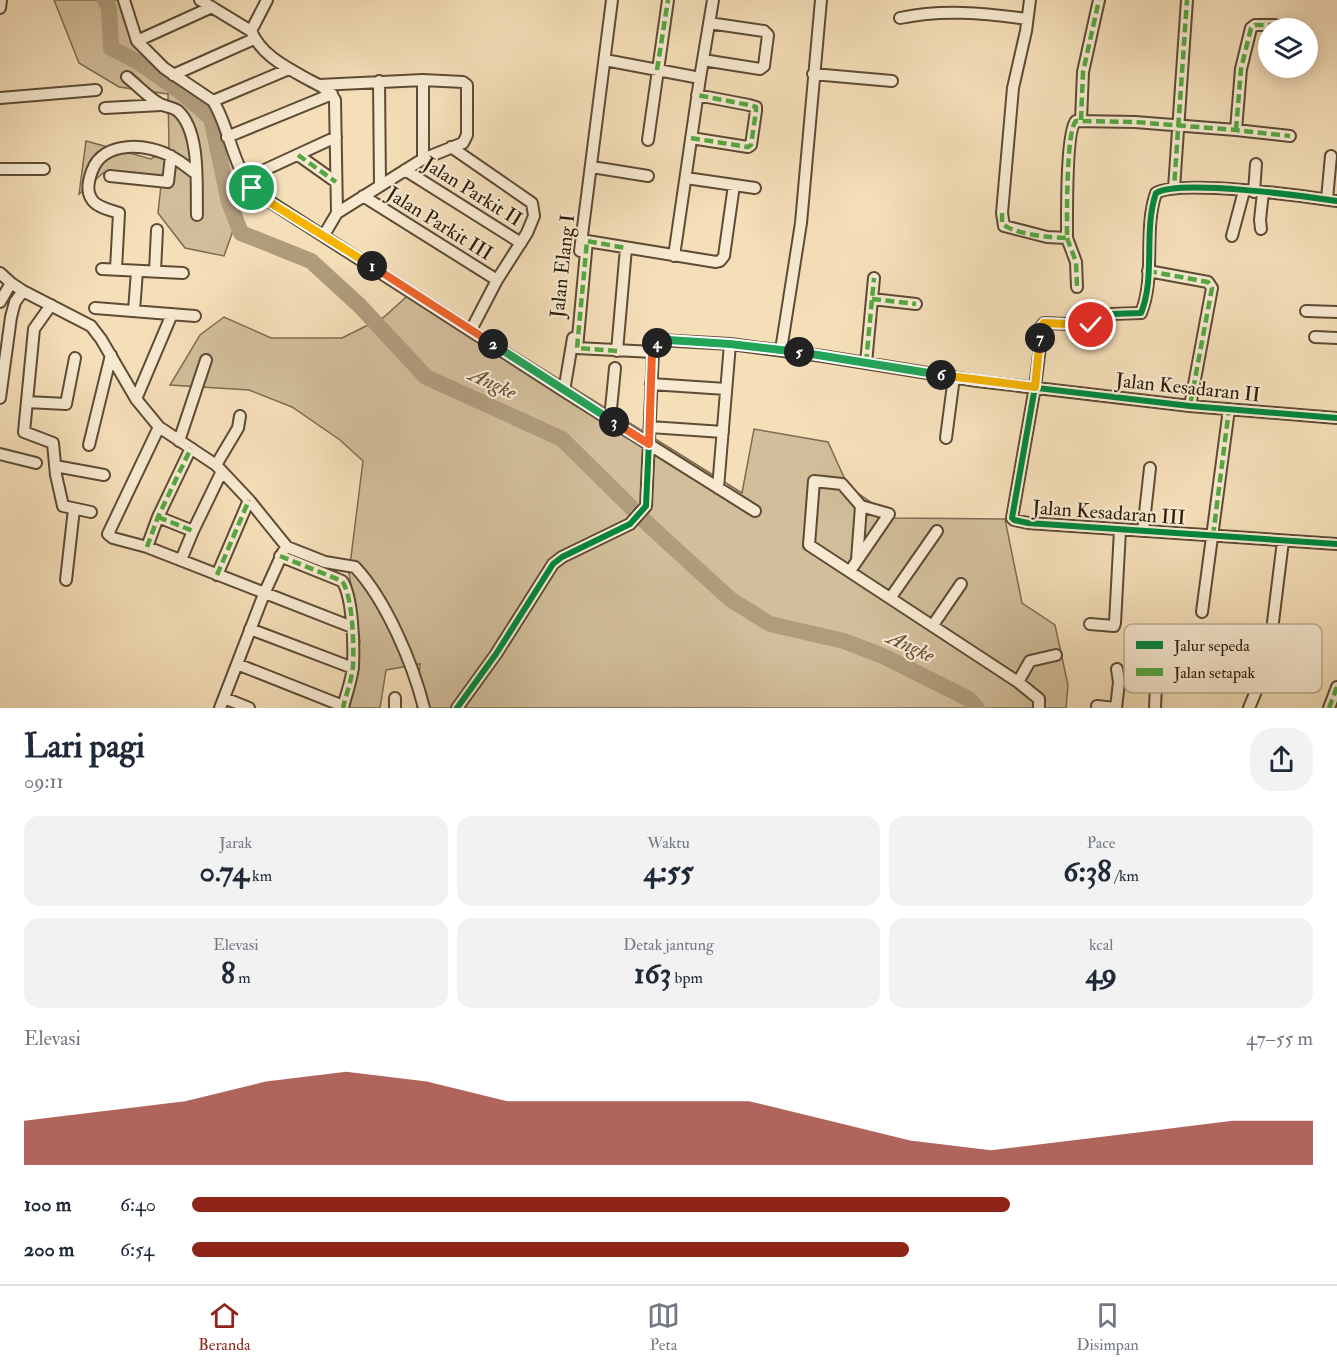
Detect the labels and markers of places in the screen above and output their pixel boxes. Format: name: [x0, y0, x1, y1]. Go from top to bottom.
pin: [226, 162, 277, 213]
pin: 1: [357, 251, 387, 281]
pin: [1065, 299, 1116, 350]
pin: 7: [1025, 323, 1055, 353]
pin: 4: [642, 328, 672, 358]
pin: 2: [478, 329, 508, 359]
pin: 5: [784, 337, 814, 367]
pin: 6: [926, 360, 956, 390]
pin: 3: [599, 407, 629, 437]

